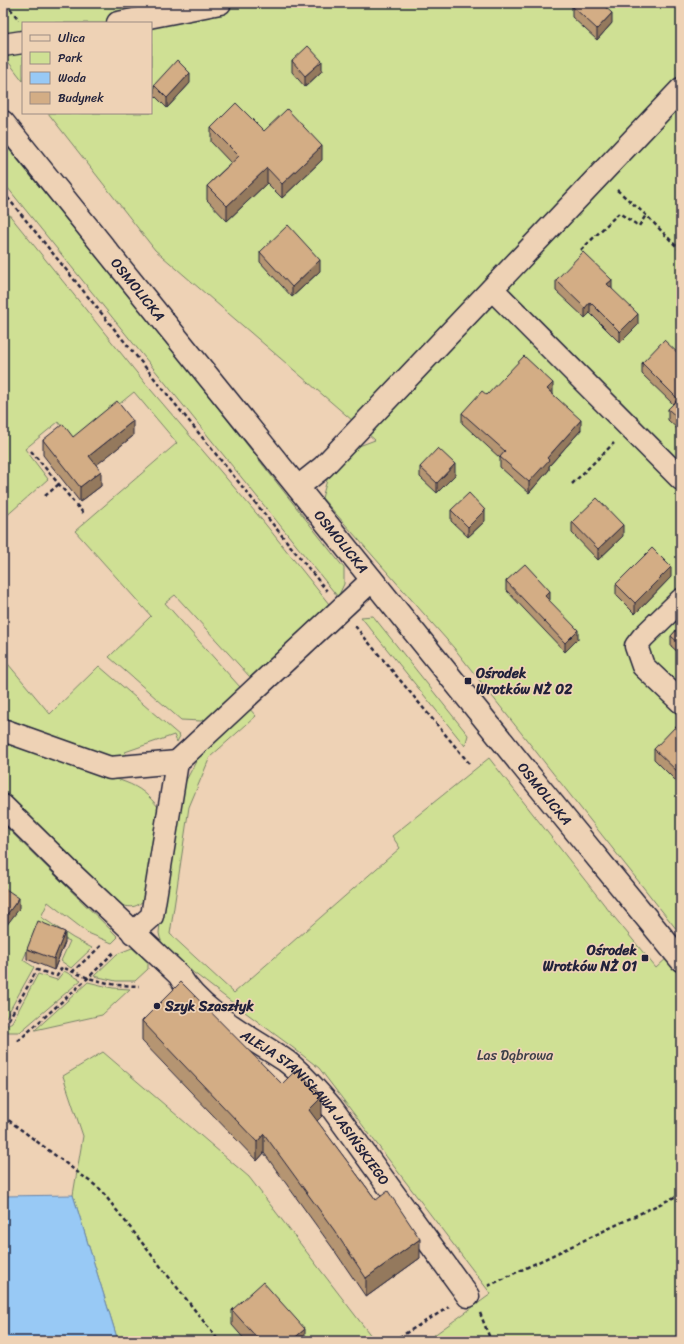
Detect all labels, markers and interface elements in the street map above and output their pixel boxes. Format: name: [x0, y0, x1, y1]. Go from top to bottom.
legend: [22, 22, 152, 114]
text: Ulica: [58, 27, 86, 49]
text: Park: [58, 47, 83, 69]
text: Woda: [58, 67, 87, 89]
text: Budynek: [58, 87, 104, 109]
street label: OSMOLICKA: [104, 252, 171, 327]
street label: OSMOLICKA: [307, 504, 375, 579]
place label: Ośrodek Wrotków NŻ 02: [475, 661, 573, 702]
marker: Ośrodek Wrotków NŻ 02: [463, 676, 473, 686]
street label: OSMOLICKA: [511, 757, 578, 831]
place label: Ośrodek Wrotków NŻ 01: [543, 938, 638, 979]
marker: Ośrodek Wrotków NŻ 01: [640, 953, 650, 963]
place label: Szyk Szaszłyk: [164, 994, 254, 1019]
marker: Szyk Szaszłyk: [152, 1001, 162, 1011]
street label: ALEJA STANISŁAWA JASIŃSKIEGO: [234, 1022, 396, 1191]
park label: Las Dąbrowa: [477, 1043, 554, 1068]

